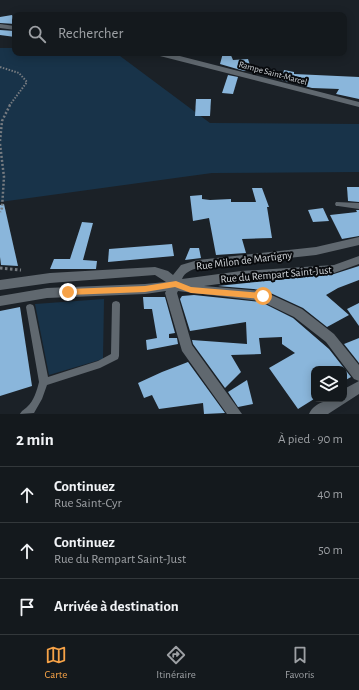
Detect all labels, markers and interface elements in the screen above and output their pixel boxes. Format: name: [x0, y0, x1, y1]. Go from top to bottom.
search box: [12, 12, 347, 56]
icon: search: [26, 23, 48, 45]
text: Rechercher: [58, 26, 123, 41]
street label: Rampe Saint-Marcel: [238, 60, 308, 87]
street label: Rue Milon de Martigny: [195, 249, 293, 272]
street label: Rue du Rempart Saint-Just: [220, 264, 333, 285]
route end: [59, 283, 77, 301]
route start: [254, 287, 272, 305]
map controls: [311, 366, 347, 402]
button: layers: [311, 366, 347, 402]
text: 2 min: [16, 431, 54, 448]
text: À pied · 90 m: [278, 433, 343, 446]
text: Continuez: [54, 479, 115, 494]
icon: ahead: [16, 484, 38, 506]
text: 40 m: [317, 488, 343, 501]
text: Rue Saint-Cyr: [54, 497, 122, 510]
text: Continuez: [54, 535, 115, 550]
icon: ahead: [16, 540, 38, 562]
text: 50 m: [318, 544, 343, 557]
text: Rue du Rempart Saint-Just: [54, 553, 186, 566]
icon: arrive: [16, 596, 38, 618]
text: Arrivée à destination: [54, 599, 179, 614]
tab: Carte: [45, 644, 67, 681]
tab: Itinéraire: [156, 644, 196, 681]
tab: Favoris: [285, 644, 314, 681]

